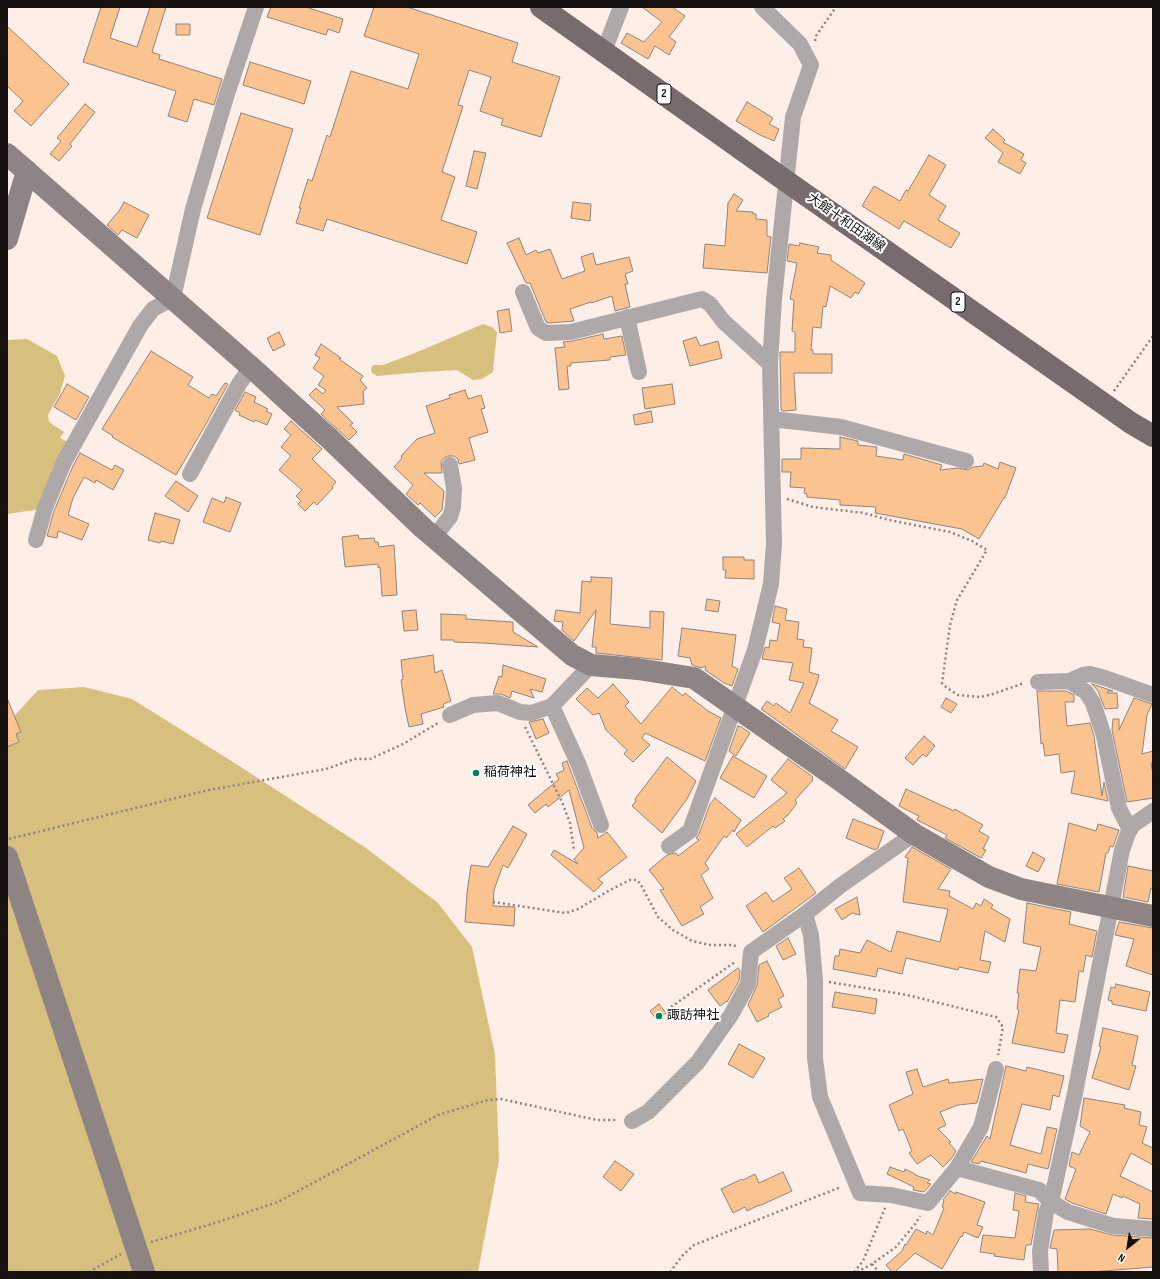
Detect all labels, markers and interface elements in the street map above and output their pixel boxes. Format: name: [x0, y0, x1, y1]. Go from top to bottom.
road number: 2: [657, 84, 671, 104]
street label: 大館十和田湖線: [804, 191, 888, 255]
road number: 2: [951, 292, 965, 312]
place label: 稲荷神社: [484, 765, 536, 781]
marker: 稲荷神社: [471, 768, 481, 778]
place label: 諏訪神社: [667, 1008, 719, 1024]
marker: 諏訪神社: [654, 1011, 664, 1021]
north arrow: [1108, 1227, 1148, 1267]
text: N: [1116, 1251, 1128, 1265]

